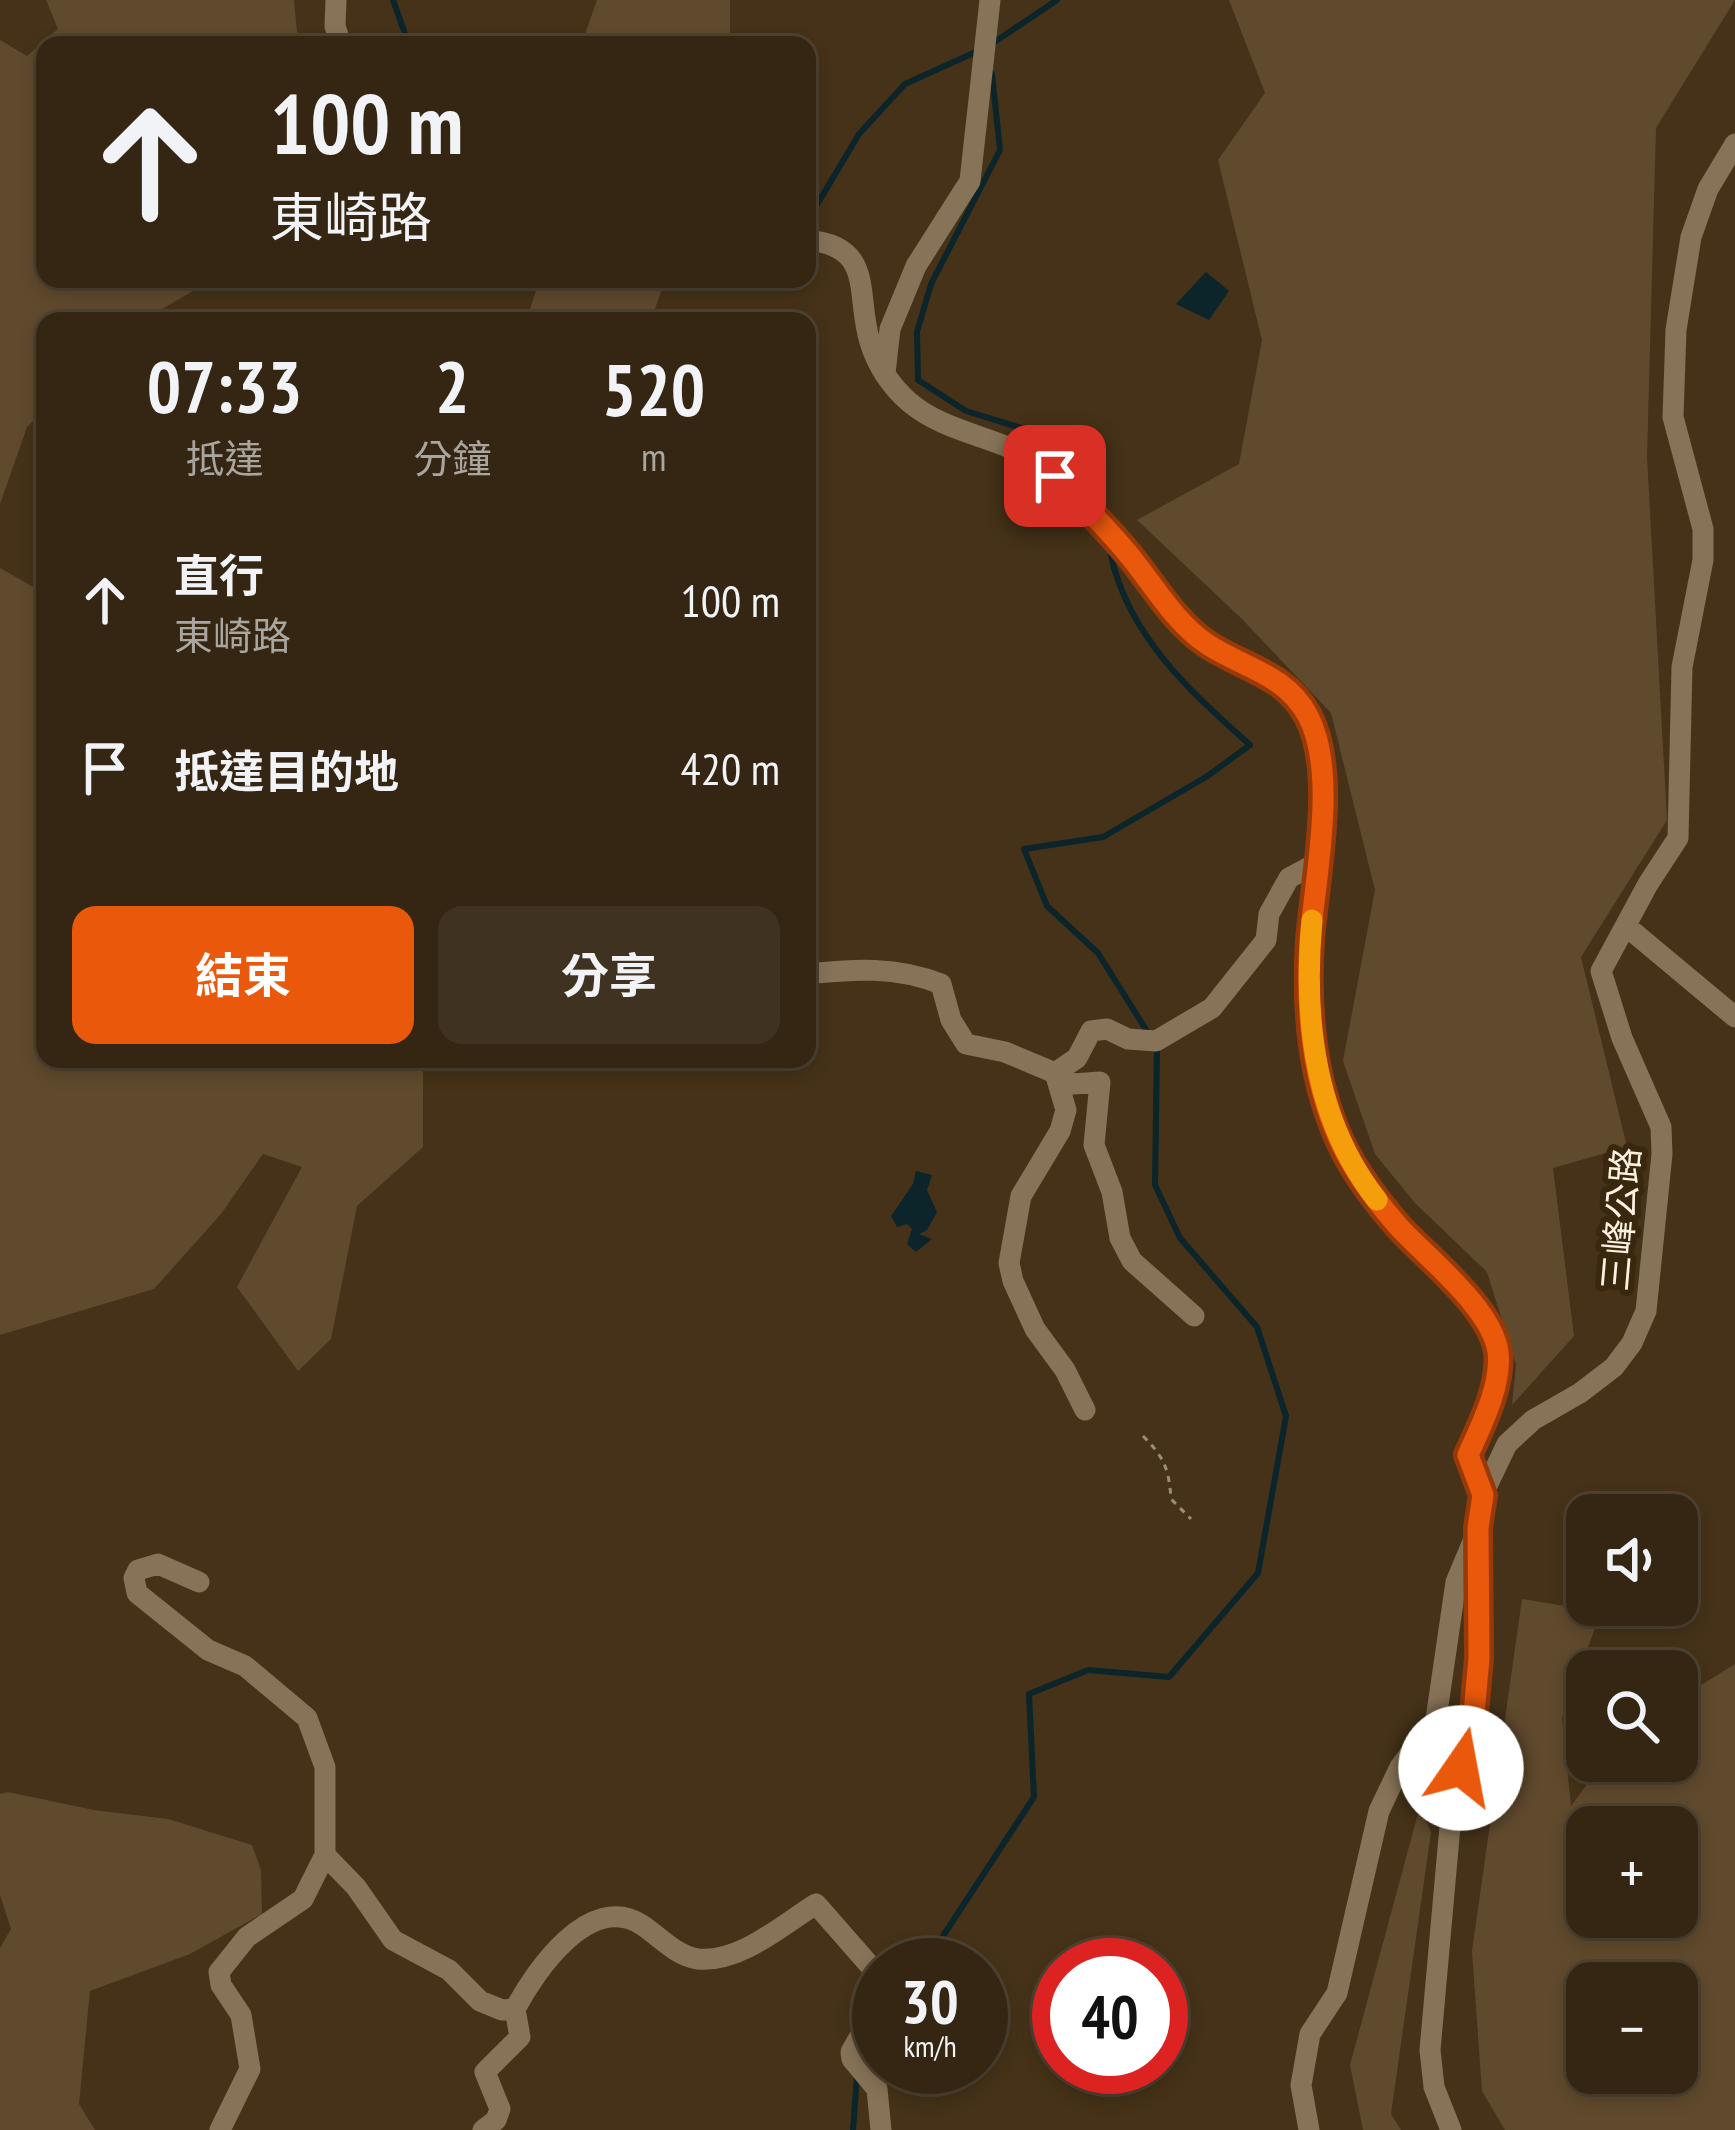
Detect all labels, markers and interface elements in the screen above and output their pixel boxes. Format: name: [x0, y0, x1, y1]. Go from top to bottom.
text: 100 m: [270, 68, 463, 177]
icon: ahead: [72, 84, 228, 240]
text: 東崎路: [270, 182, 432, 252]
text: 07:33: [147, 339, 302, 432]
text: 2: [435, 339, 469, 432]
text: 520: [602, 342, 705, 435]
pin: [1004, 425, 1106, 527]
text: m: [641, 431, 666, 482]
text: 抵達: [186, 433, 264, 484]
text: 分鐘: [413, 433, 491, 484]
icon: arrive: [1022, 443, 1088, 509]
text: 直行: [174, 546, 264, 604]
icon: ahead: [72, 567, 138, 633]
text: 100 m: [680, 571, 780, 629]
text: 東崎路: [174, 610, 291, 661]
icon: arrive: [72, 735, 138, 801]
text: 420 m: [680, 739, 780, 797]
text: 抵達目的地: [174, 742, 399, 800]
button: 結束: [72, 906, 414, 1044]
button: 分享: [438, 906, 780, 1044]
street label: 三峰公路: [1590, 1145, 1650, 1293]
map controls: [1566, 1494, 1698, 2094]
button: sound: [1566, 1494, 1698, 1626]
button: search: [1566, 1650, 1698, 1782]
position arrow: [1398, 1705, 1524, 1831]
button: +: [1566, 1806, 1698, 1938]
speed limit sign: 40: [1032, 1938, 1188, 2094]
text: 30: [901, 1962, 959, 2040]
button: −: [1566, 1962, 1698, 2094]
text: km/h: [903, 2026, 957, 2065]

